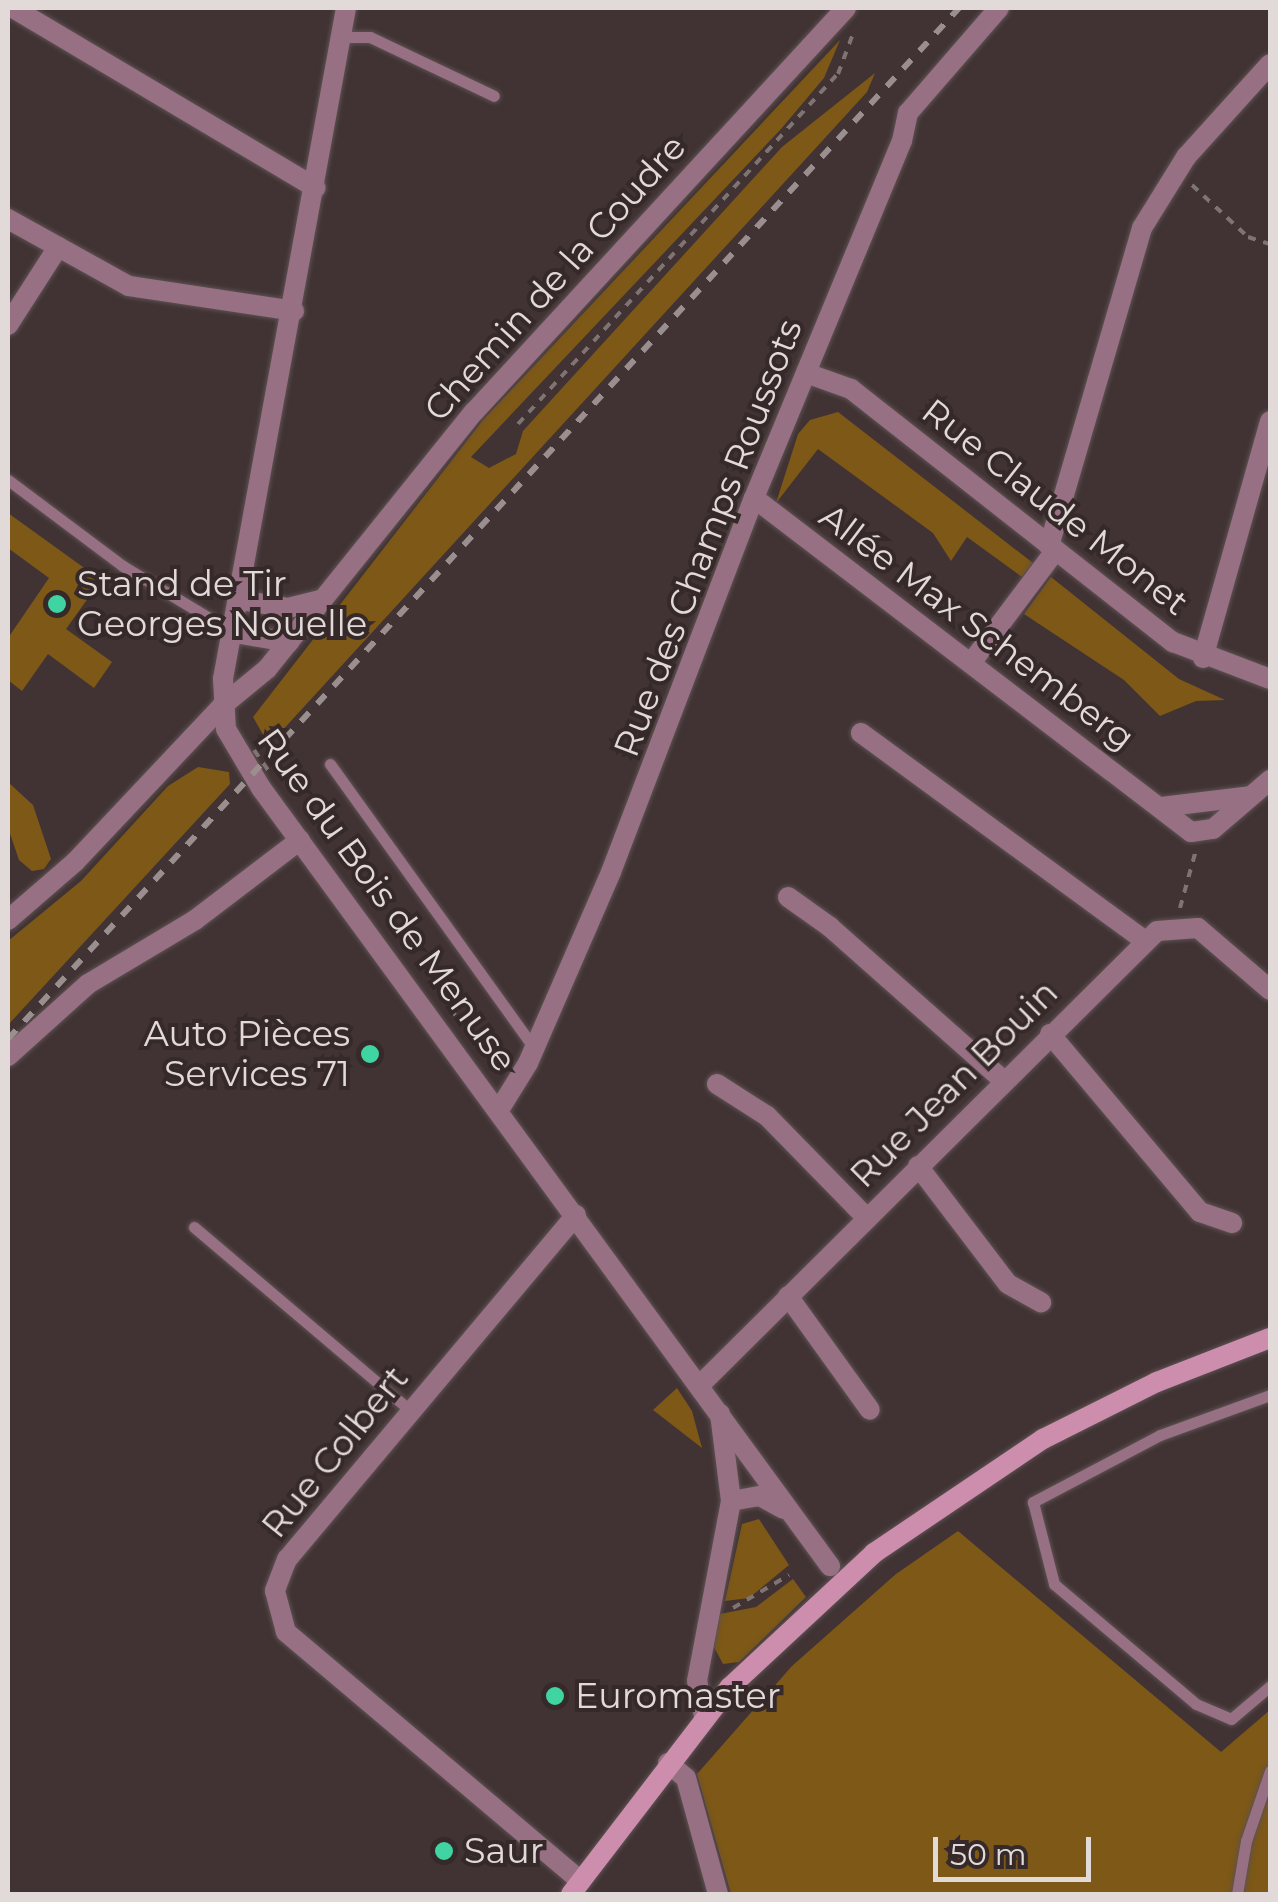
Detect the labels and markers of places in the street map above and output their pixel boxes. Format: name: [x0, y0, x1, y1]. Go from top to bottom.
place label: Stand de Tir Georges Nouelle: [77, 563, 367, 645]
marker: Stand de Tir Georges Nouelle: [46, 593, 68, 615]
place label: Auto Pièces Services 71: [144, 1013, 350, 1095]
marker: Auto Pièces Services 71: [359, 1043, 381, 1065]
place label: Euromaster: [575, 1675, 781, 1717]
marker: Euromaster: [544, 1685, 566, 1707]
place label: Saur: [464, 1830, 544, 1872]
marker: Saur: [433, 1840, 455, 1862]

